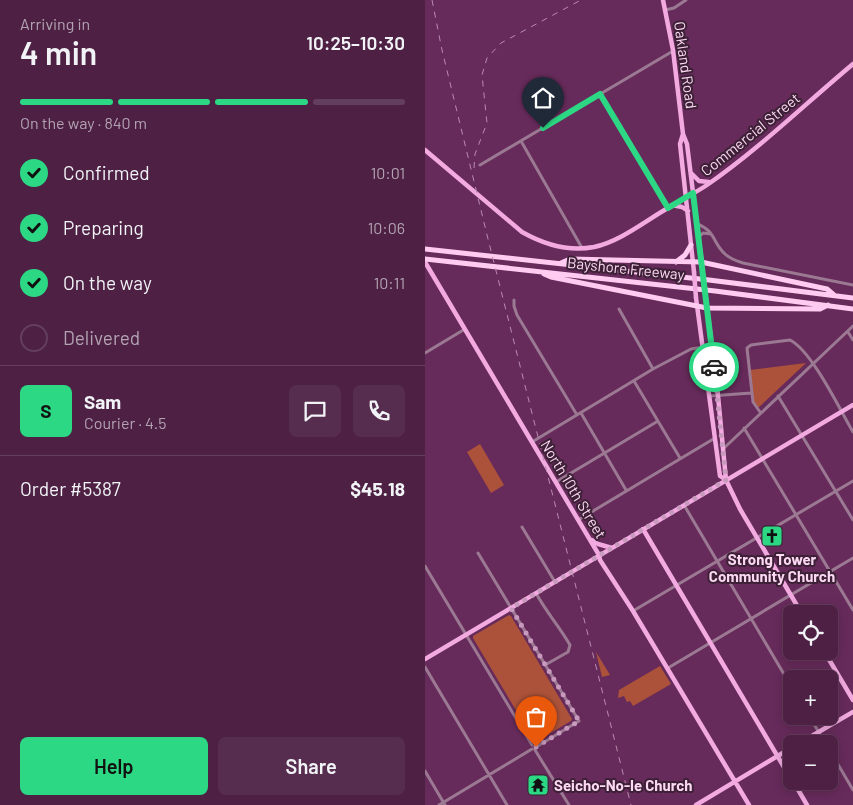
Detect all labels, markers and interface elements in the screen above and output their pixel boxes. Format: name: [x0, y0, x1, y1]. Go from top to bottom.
text: Arriving in: [20, 14, 90, 33]
street label: Oakland Road: [671, 20, 701, 110]
text: 10:25–10:30: [306, 31, 405, 54]
text: 4 min: [20, 33, 97, 71]
pin: [522, 77, 564, 128]
icon: home: [529, 84, 557, 112]
street label: Commercial Street: [697, 89, 803, 179]
text: On the way · 840 m: [20, 113, 147, 132]
icon: check: [20, 159, 48, 187]
text: Confirmed: [63, 161, 150, 184]
text: 10:01: [371, 163, 405, 182]
icon: check: [20, 214, 48, 242]
text: Preparing: [63, 216, 144, 239]
text: 10:06: [368, 218, 405, 237]
street label: Bayshore Freeway: [566, 253, 686, 283]
icon: check: [20, 269, 48, 297]
text: On the way: [63, 271, 152, 294]
text: 10:11: [374, 273, 405, 292]
text: Delivered: [63, 326, 140, 349]
courier: [689, 342, 739, 392]
icon: car: [700, 353, 728, 381]
button: chat: [289, 385, 341, 437]
button: phone: [353, 385, 405, 437]
text: Sam: [84, 390, 121, 413]
text: S: [40, 399, 52, 422]
text: Courier · 4.5: [84, 413, 167, 432]
street label: North 10th Street: [538, 436, 610, 542]
text: Order #5387: [20, 477, 121, 500]
text: $45.18: [350, 477, 405, 500]
church icon: Strong Tower Community Church: [760, 524, 784, 548]
place label: Strong Tower Community Church: [709, 550, 835, 585]
map controls: [783, 605, 838, 790]
button: locate: [783, 605, 838, 660]
button: +: [783, 670, 838, 725]
pin: [515, 696, 557, 747]
icon: bag: [522, 703, 550, 731]
button: −: [783, 735, 838, 790]
button: Help: [20, 737, 208, 795]
button: Share: [218, 737, 405, 795]
temple icon: Seicho-No-Ie Church: [526, 773, 550, 797]
place label: Seicho-No-Ie Church: [554, 776, 693, 794]

